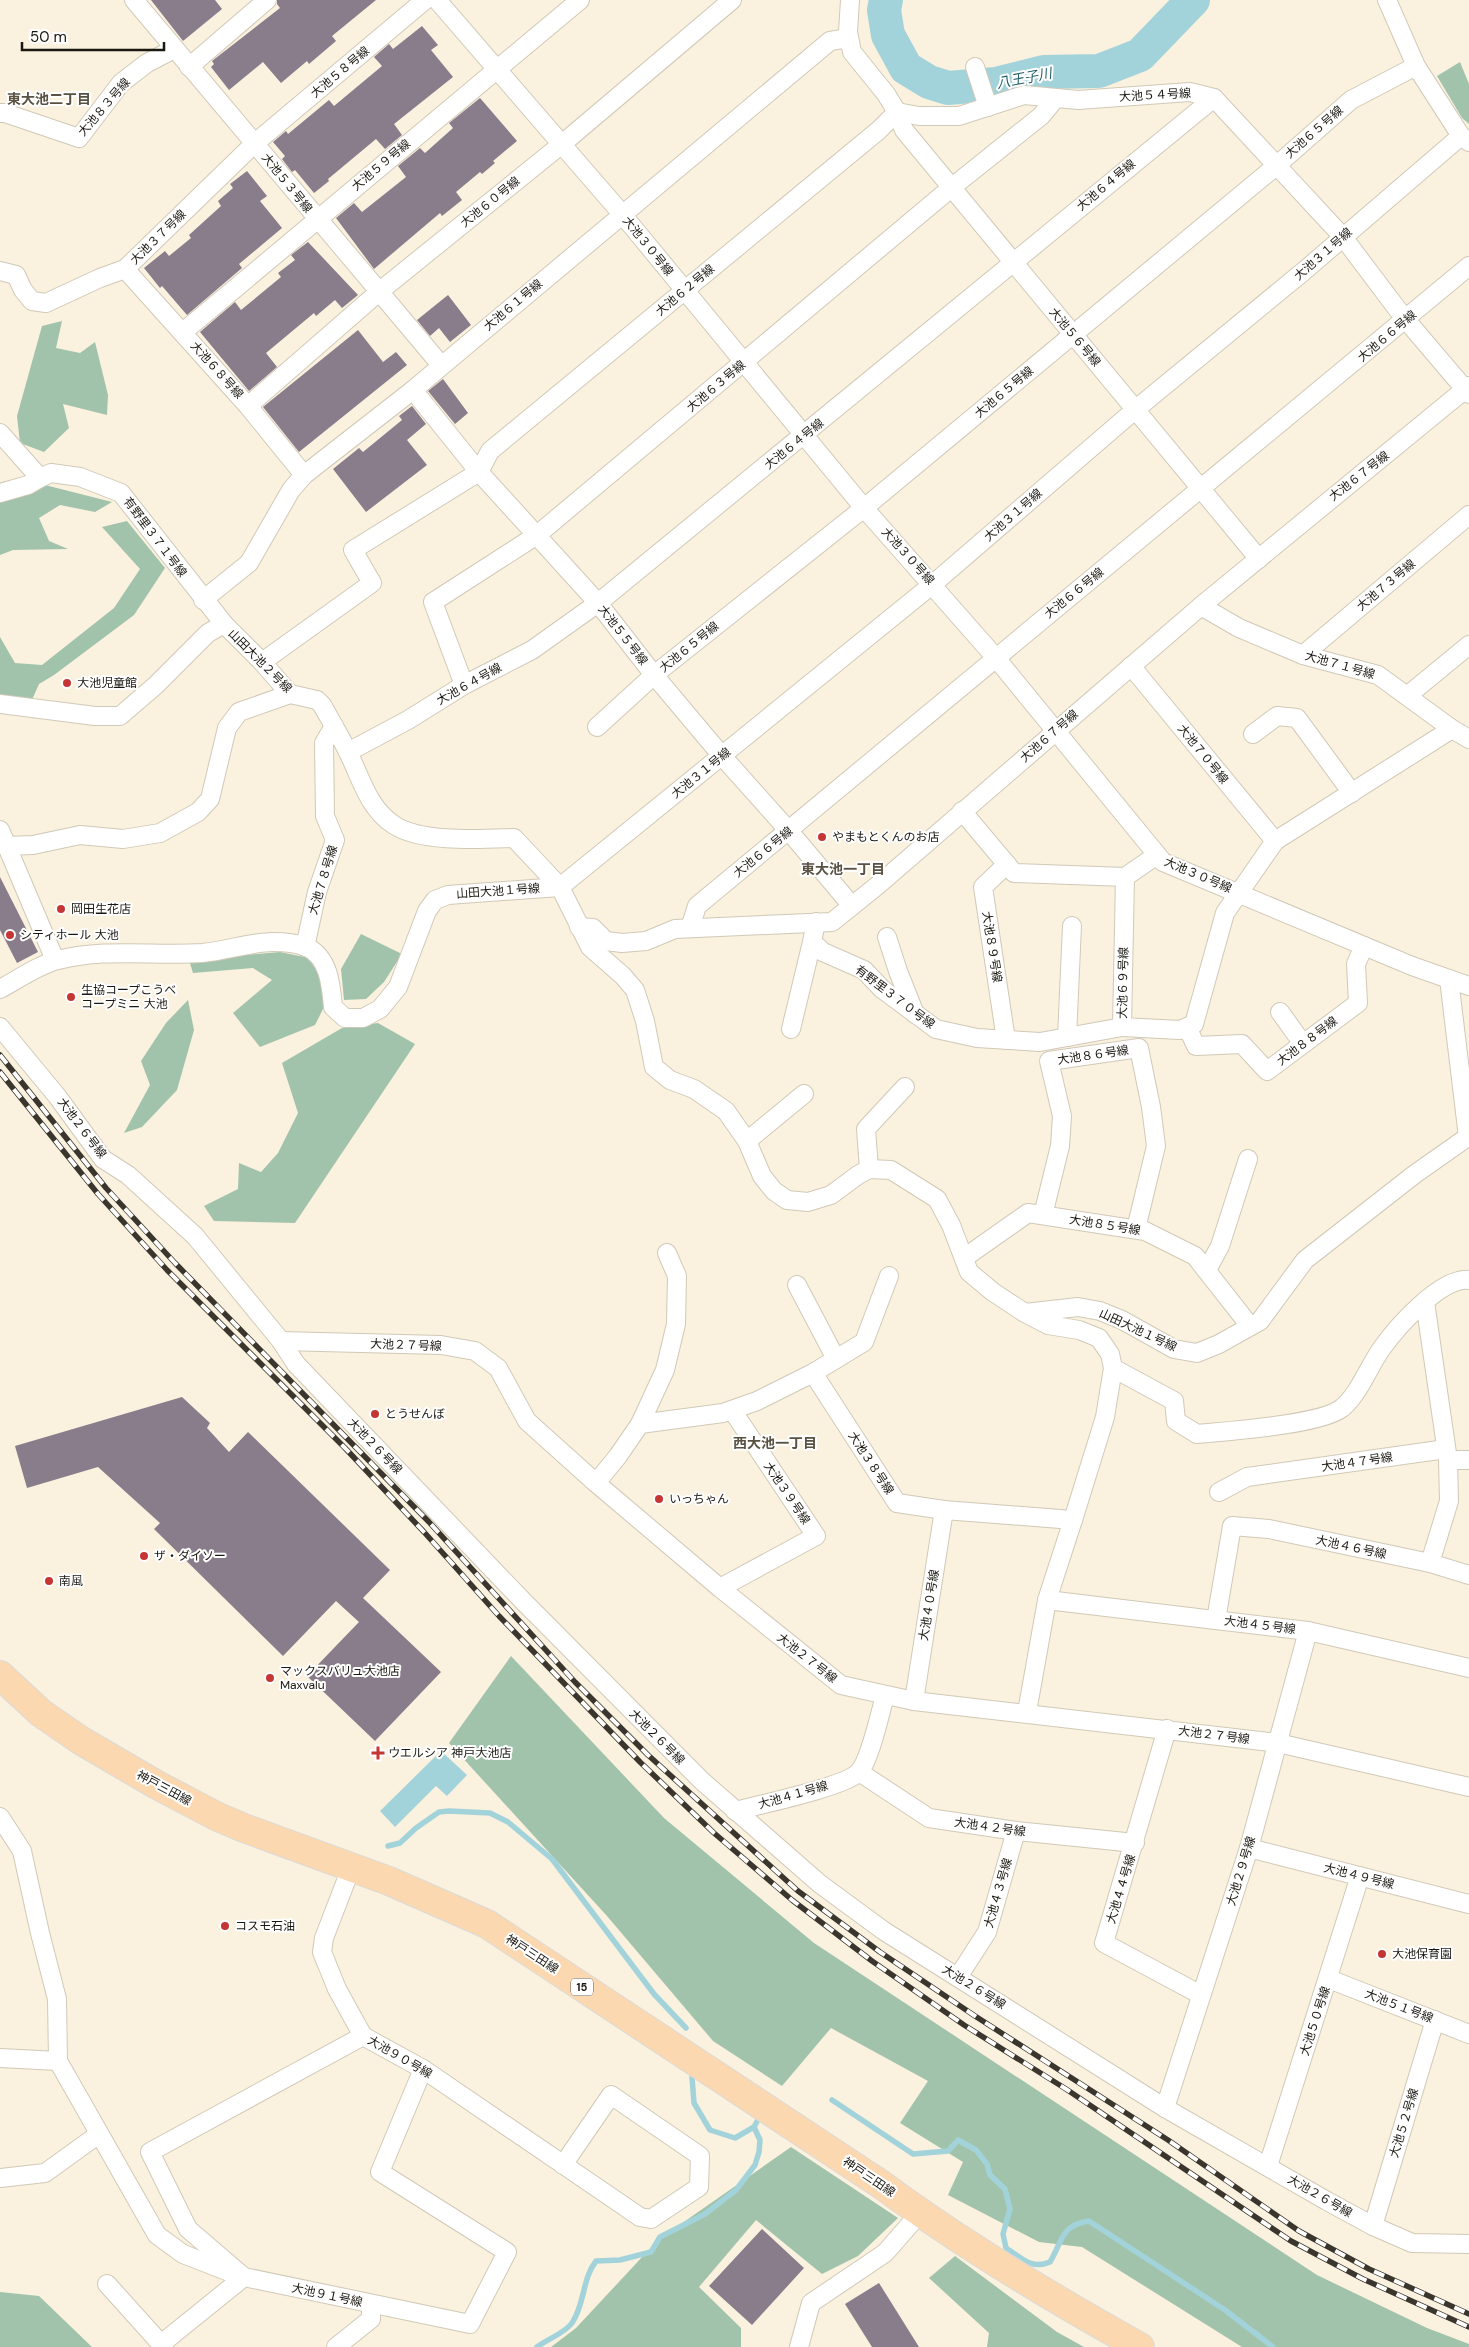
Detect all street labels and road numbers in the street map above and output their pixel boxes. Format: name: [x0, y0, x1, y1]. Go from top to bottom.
street label: 大池５８号線: [307, 43, 373, 101]
street label: 大池８３号線: [74, 75, 134, 139]
street label: 大池５４号線: [1119, 85, 1191, 105]
street label: 大池６５号線: [1282, 102, 1346, 162]
street label: 大池５９号線: [348, 136, 414, 194]
street label: 大池５３号線: [258, 150, 316, 216]
street label: 大池６４号線: [1073, 156, 1139, 214]
street label: 大池６０号線: [457, 173, 523, 231]
street label: 大池３７号線: [127, 206, 189, 268]
street label: 大池３０号線: [619, 213, 677, 279]
street label: 大池３１号線: [1291, 224, 1355, 284]
street label: 大池６２号線: [652, 261, 718, 319]
street label: 大池６１号線: [480, 276, 546, 334]
street label: 大池５６号線: [1046, 304, 1104, 370]
street label: 大池６６号線: [1354, 307, 1420, 365]
street label: 大池６８号線: [187, 338, 247, 402]
street label: 大池６３号線: [683, 357, 749, 415]
street label: 大池６５号線: [971, 363, 1037, 421]
street label: 大池６４号線: [761, 415, 827, 473]
street label: 大池６７号線: [1326, 448, 1392, 504]
street label: 大池３１号線: [981, 485, 1045, 545]
street label: 有野里３７１号線: [120, 494, 190, 580]
street label: 大池３０号線: [878, 524, 938, 588]
street label: 大池７３号線: [1353, 556, 1419, 614]
street label: 大池６６号線: [1041, 564, 1107, 622]
street label: 大池５５号線: [595, 602, 651, 668]
street label: 大池６５号線: [656, 618, 722, 676]
street label: 山田大池２号線: [225, 626, 295, 696]
street label: 大池７１号線: [1303, 647, 1377, 683]
street label: 大池６４号線: [434, 660, 504, 708]
street label: 大池６７号線: [1017, 706, 1081, 766]
street label: 大池７０号線: [1174, 721, 1232, 787]
street label: 大池３１号線: [668, 744, 734, 802]
street label: 大池６６号線: [730, 823, 796, 881]
street label: 大池７８号線: [305, 843, 341, 917]
street label: 大池３０号線: [1162, 854, 1234, 896]
street label: 山田大池１号線: [456, 880, 540, 902]
street label: 大池８９号線: [978, 910, 1006, 984]
street label: 大池６９号線: [1114, 947, 1132, 1019]
street label: 有野里３７０号線: [852, 962, 938, 1032]
street label: 大池８８号線: [1273, 1013, 1341, 1069]
street label: 大池８６号線: [1056, 1042, 1130, 1068]
street label: 大池２６号線: [54, 1094, 110, 1162]
street label: 大池８５号線: [1068, 1211, 1142, 1239]
street label: 山田大池１号線: [1097, 1305, 1179, 1355]
street label: 大池２７号線: [370, 1336, 442, 1354]
street label: 大池２６号線: [344, 1415, 406, 1477]
street label: 大池３８号線: [845, 1428, 897, 1498]
street label: 大池４７号線: [1320, 1449, 1394, 1475]
street label: 大池３９号線: [760, 1459, 814, 1527]
street label: 大池４６号線: [1314, 1532, 1388, 1562]
street label: 大池４０号線: [915, 1568, 943, 1642]
street label: 大池４５号線: [1223, 1613, 1297, 1637]
street label: 大池２７号線: [774, 1630, 840, 1686]
street label: 大池２６号線: [626, 1706, 688, 1768]
street label: 大池２７号線: [1177, 1723, 1251, 1747]
street label: 神戸三田線: [134, 1767, 194, 1809]
street label: 大池４１号線: [756, 1777, 830, 1813]
street label: 大池４２号線: [953, 1814, 1027, 1840]
street label: 大池２９号線: [1223, 1834, 1259, 1908]
street label: 大池４４号線: [1103, 1852, 1139, 1926]
street label: 大池４３号線: [980, 1856, 1016, 1930]
street label: 大池４９号線: [1322, 1860, 1396, 1892]
street label: 神戸三田線: [502, 1931, 562, 1977]
street label: 大池２６号線: [939, 1961, 1009, 2013]
road number: 15: [571, 1978, 593, 1995]
street label: 大池５０号線: [1296, 1984, 1334, 2058]
street label: 大池５１号線: [1363, 1986, 1435, 2026]
street label: 大池９０号線: [365, 2032, 435, 2082]
street label: 大池５２号線: [1386, 2086, 1422, 2160]
street label: 神戸三田線: [840, 2154, 898, 2200]
street label: 大池２６号線: [1285, 2171, 1355, 2221]
street label: 大池９１号線: [290, 2280, 364, 2310]

